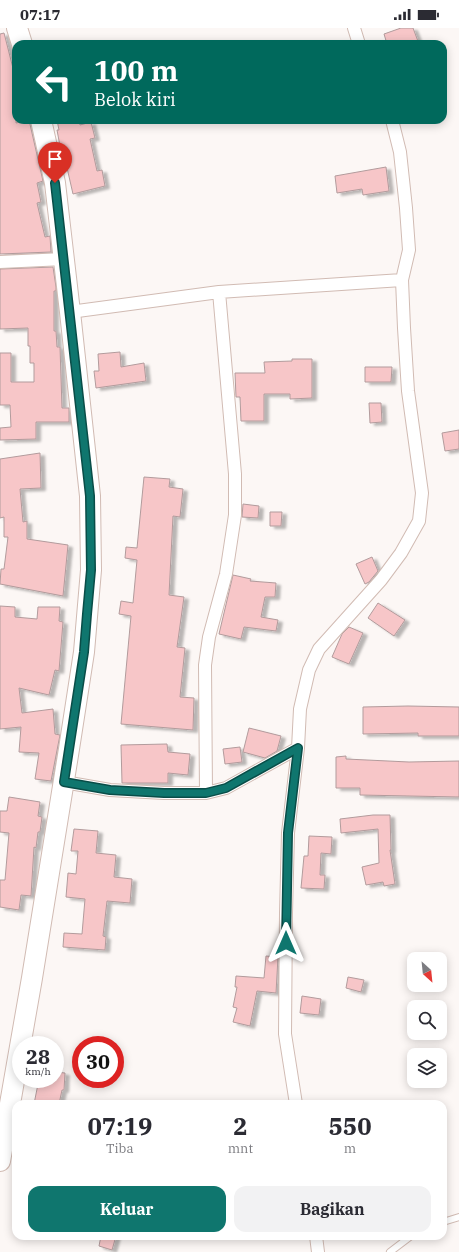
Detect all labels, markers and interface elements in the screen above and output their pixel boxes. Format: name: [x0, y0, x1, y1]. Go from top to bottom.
text: 07:17: [20, 5, 61, 24]
text: 100 m: [94, 52, 178, 89]
icon: left: [28, 56, 80, 108]
text: Belok kiri: [94, 88, 176, 111]
pin: [38, 142, 72, 183]
icon: arrive: [44, 148, 66, 170]
position arrow: [265, 922, 307, 964]
north arrow: [407, 952, 447, 992]
map controls: [407, 952, 447, 1088]
button: search: [407, 1000, 447, 1040]
speed limit sign: 30: [72, 1036, 124, 1088]
text: 28: [26, 1043, 50, 1070]
button: layers: [407, 1048, 447, 1088]
text: km/h: [25, 1065, 51, 1078]
text: 07:19: [87, 1110, 152, 1142]
text: 2: [233, 1110, 248, 1142]
text: 550: [328, 1110, 372, 1142]
text: Tiba: [106, 1140, 134, 1157]
text: mnt: [228, 1140, 253, 1157]
text: m: [344, 1140, 356, 1157]
button: Keluar: [28, 1186, 226, 1232]
button: Bagikan: [234, 1186, 431, 1232]

